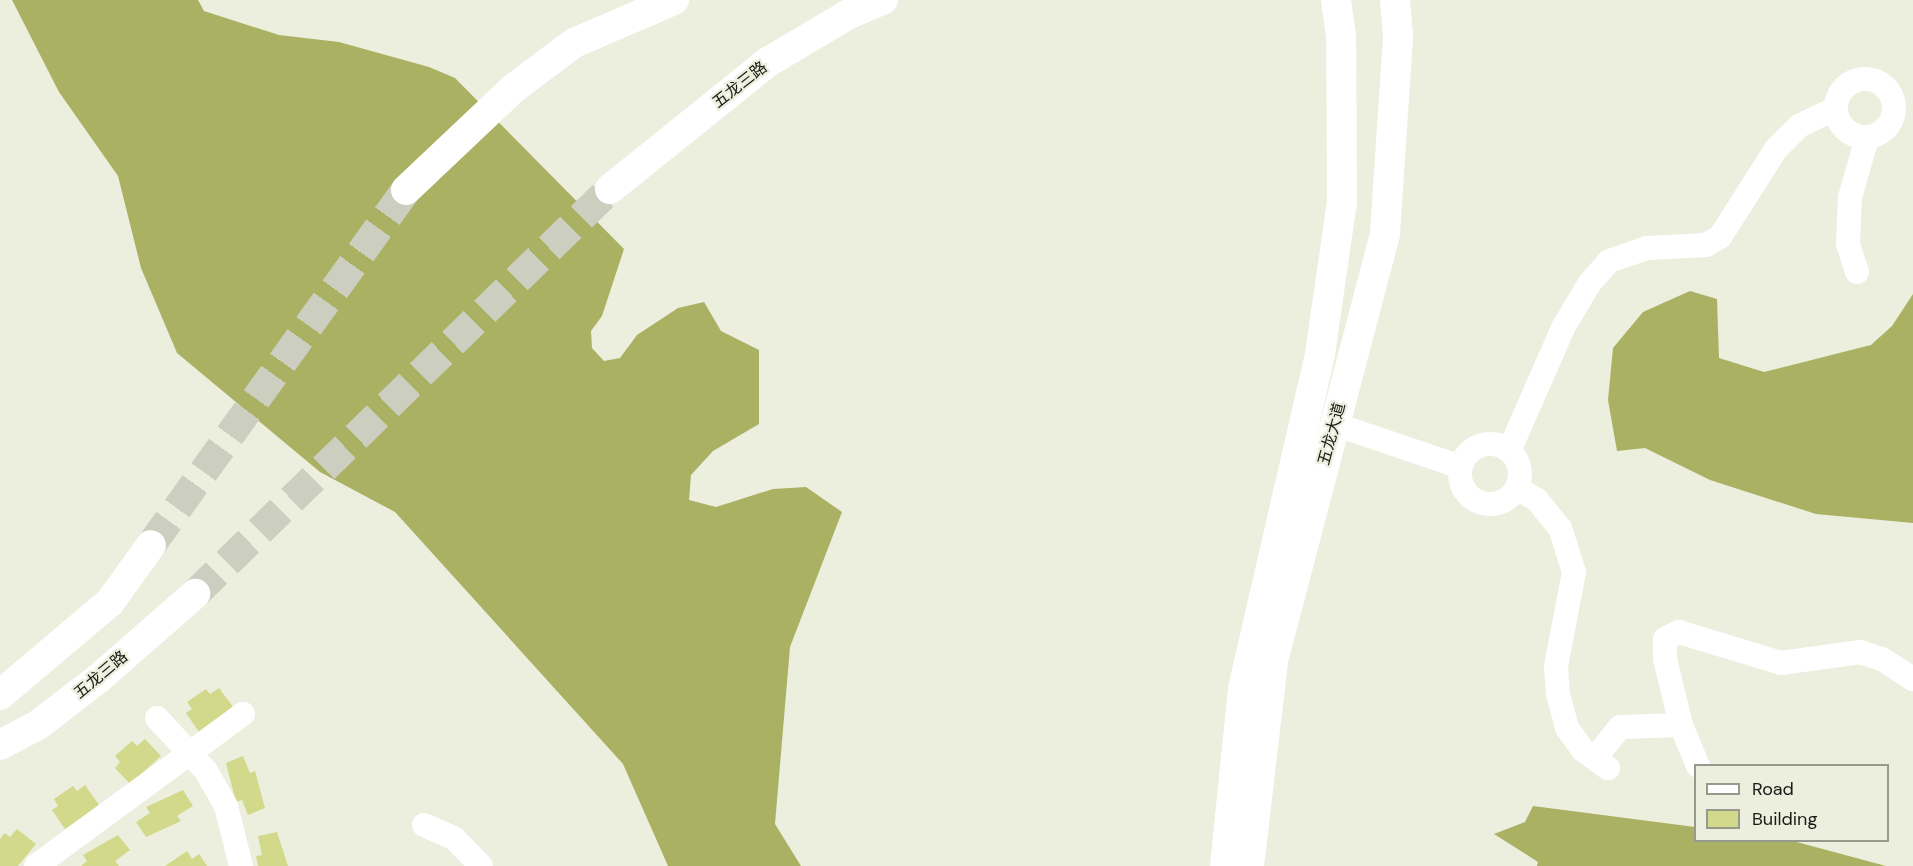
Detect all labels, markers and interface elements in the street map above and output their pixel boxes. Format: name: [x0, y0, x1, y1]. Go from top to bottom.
street label: 五龙三路: [709, 58, 771, 112]
street label: 五龙大道: [1314, 401, 1350, 467]
street label: 五龙三路: [70, 647, 132, 703]
legend: [1694, 764, 1889, 842]
text: Road: [1752, 777, 1794, 801]
text: Building: [1752, 807, 1817, 831]

